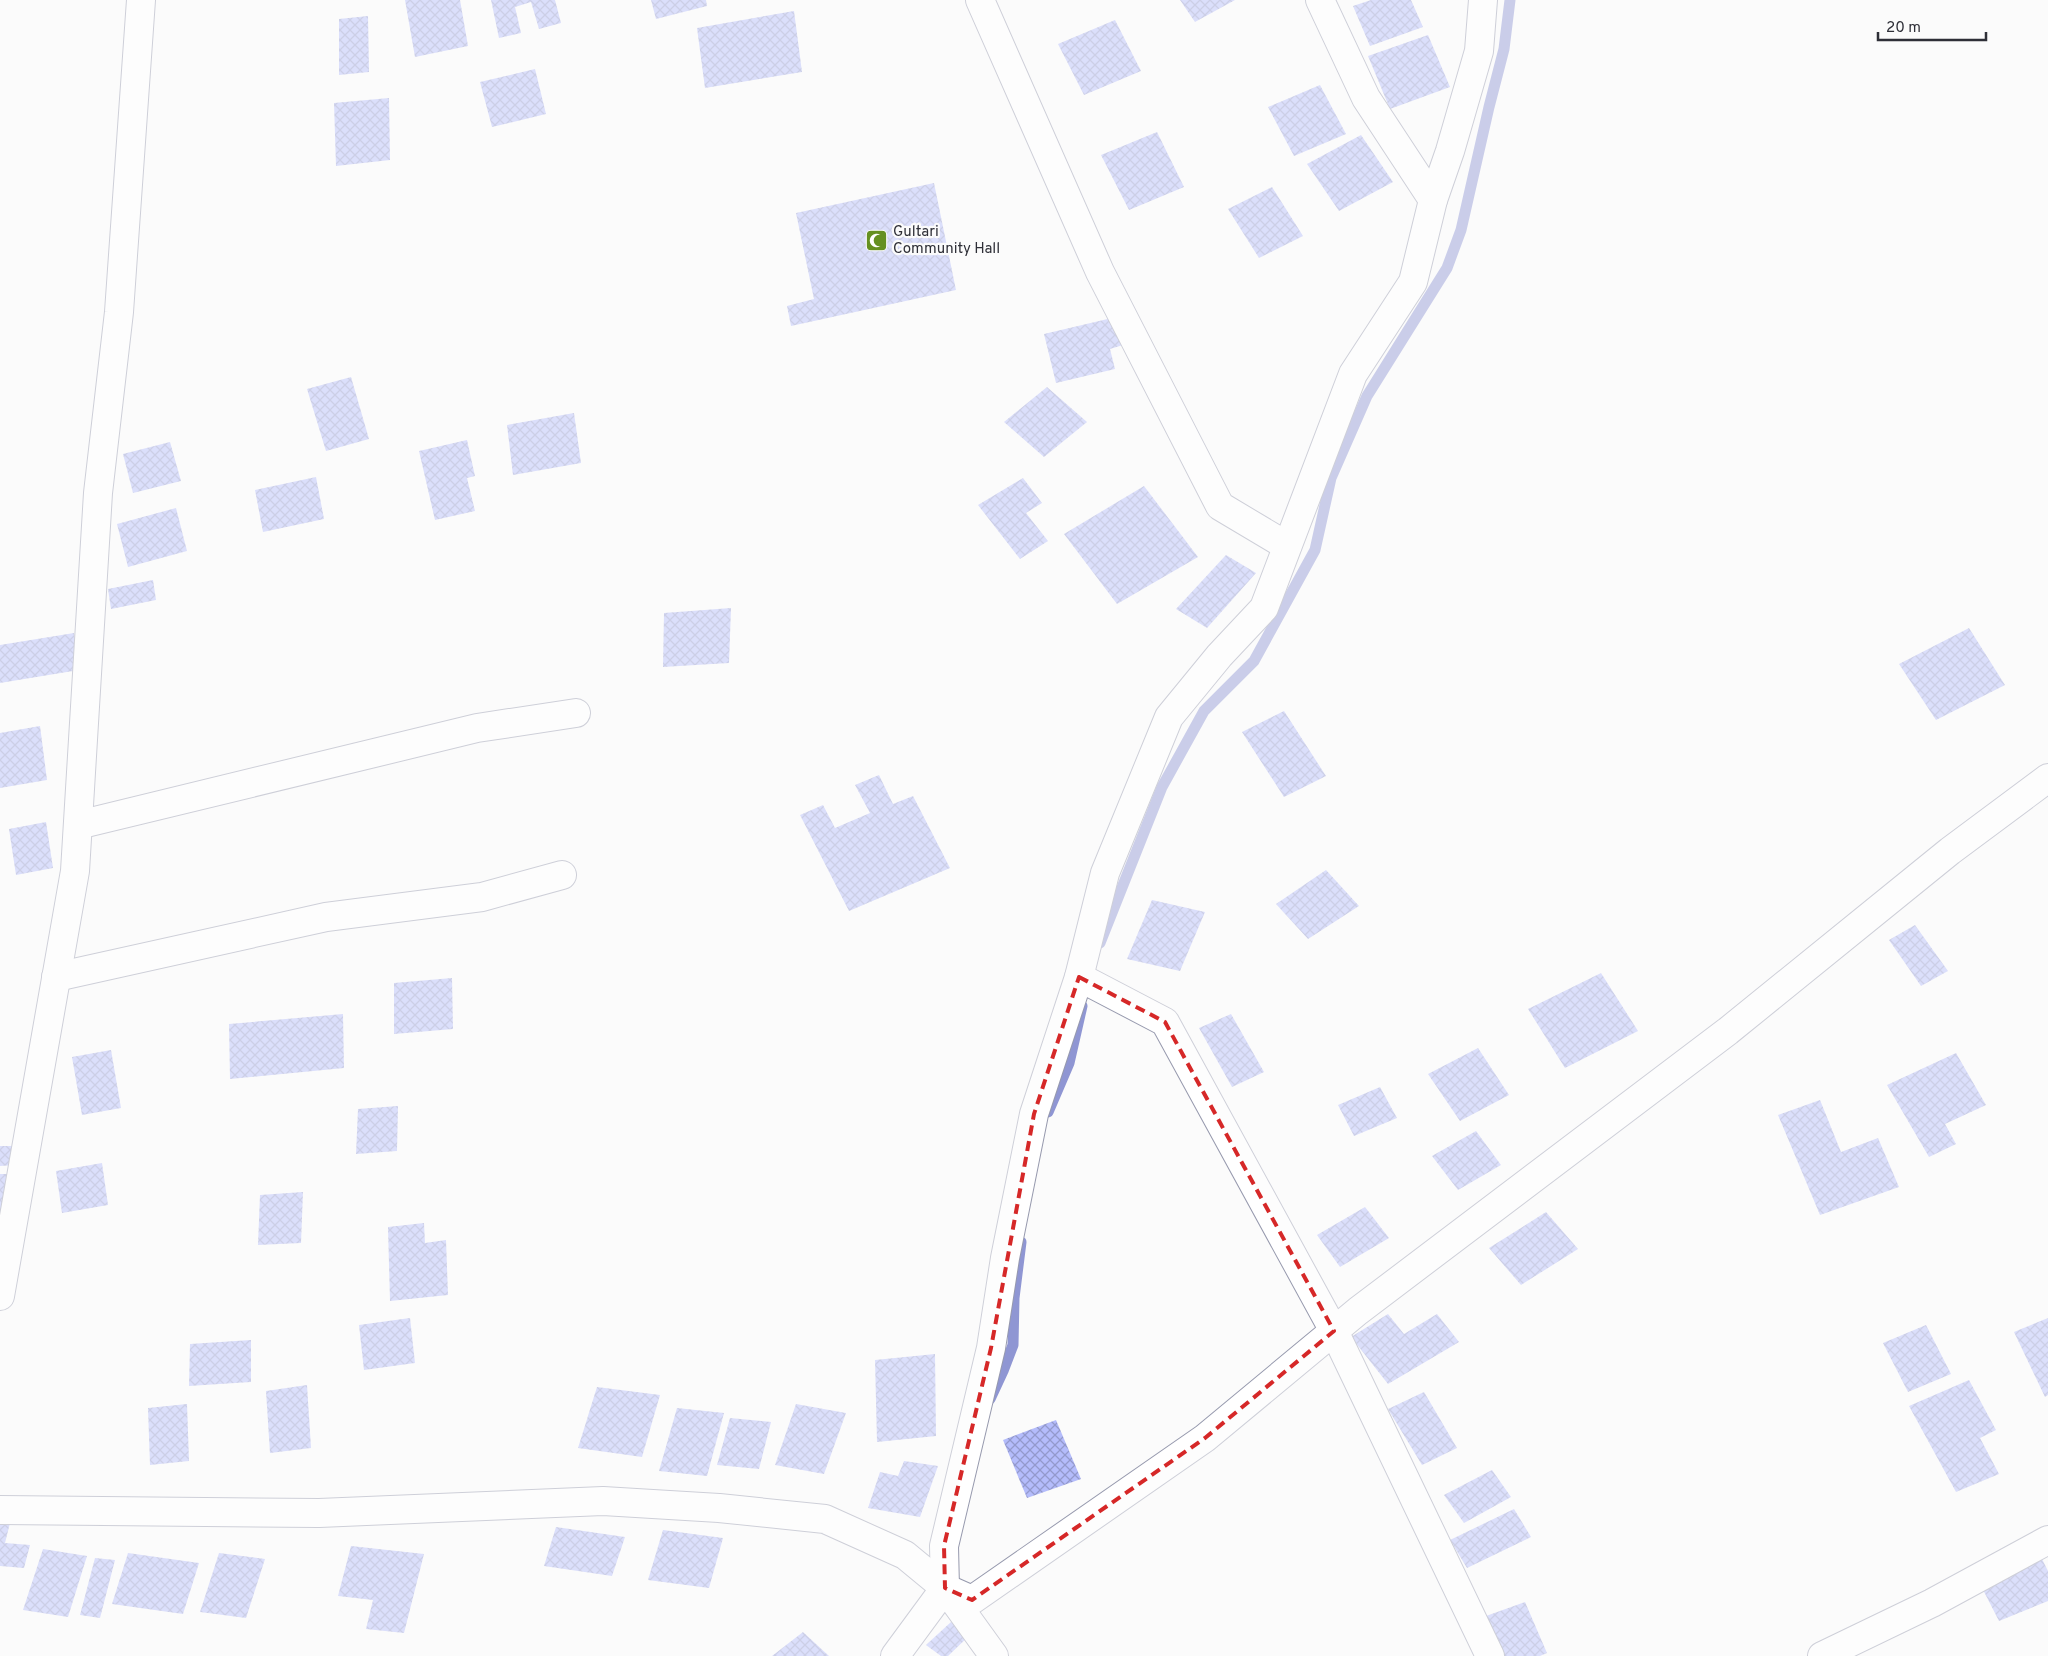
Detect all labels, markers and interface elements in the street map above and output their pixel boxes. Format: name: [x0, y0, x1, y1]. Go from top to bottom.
scale bar: [1878, 10, 1986, 42]
text: 20 m: [1886, 19, 1921, 38]
place label: Gultari Community Hall: [893, 223, 1000, 259]
mosque icon: Gultari Community Hall: [865, 229, 889, 253]

